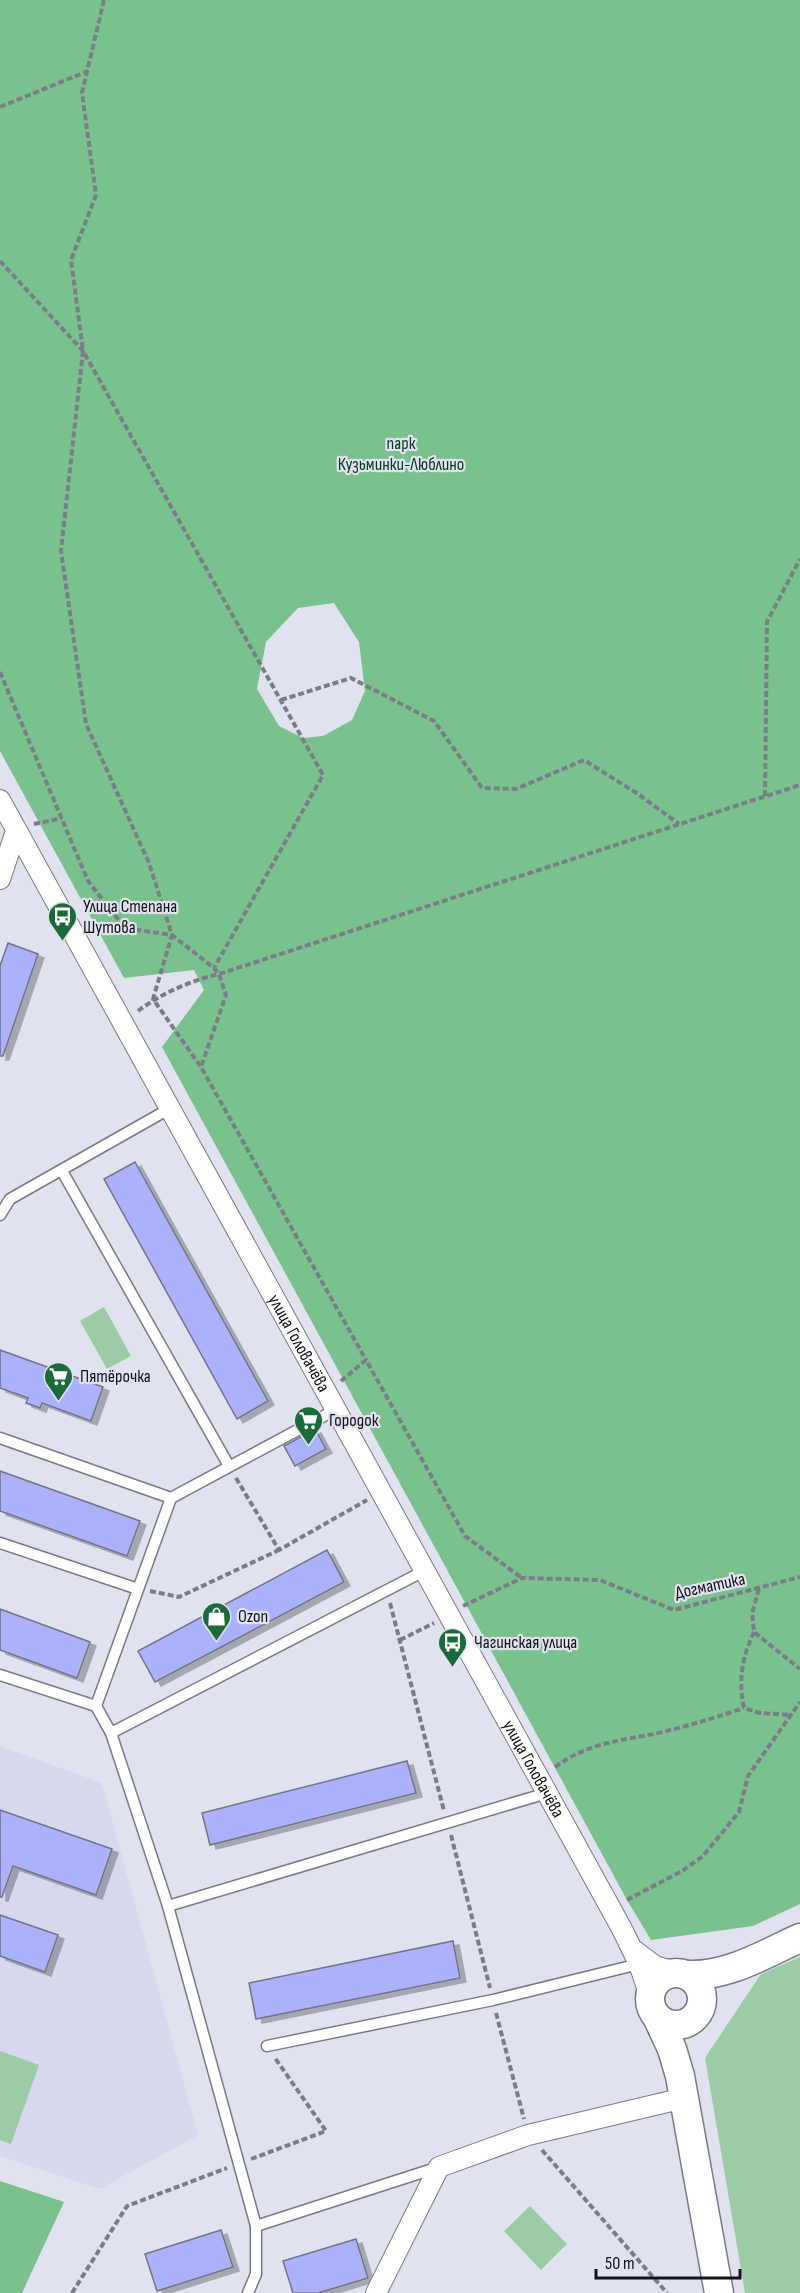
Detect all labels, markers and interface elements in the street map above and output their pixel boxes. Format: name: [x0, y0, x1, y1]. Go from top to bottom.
park label: парк Кузьминки-Люблино: [338, 433, 464, 475]
place label: Улица Степана Шутова: [83, 896, 177, 938]
bus stop icon: Улица Степана Шутова: [46, 900, 78, 942]
street label: улица Головачёва: [264, 1291, 334, 1396]
supermarket icon: Пятёрочка: [43, 1360, 75, 1402]
place label: Пятёрочка: [80, 1366, 151, 1387]
supermarket icon: Городок: [292, 1404, 324, 1446]
place label: Городок: [329, 1410, 379, 1431]
street label: Догматика: [673, 1568, 747, 1604]
shop icon: Ozon: [201, 1600, 233, 1642]
place label: Ozon: [238, 1606, 268, 1627]
bus stop icon: Чагинская улица: [437, 1626, 469, 1668]
place label: Чагинская улица: [474, 1632, 577, 1653]
street label: улица Головачёва: [498, 1716, 569, 1821]
scale bar: [596, 2242, 740, 2280]
text: 50 m: [605, 2253, 635, 2274]

